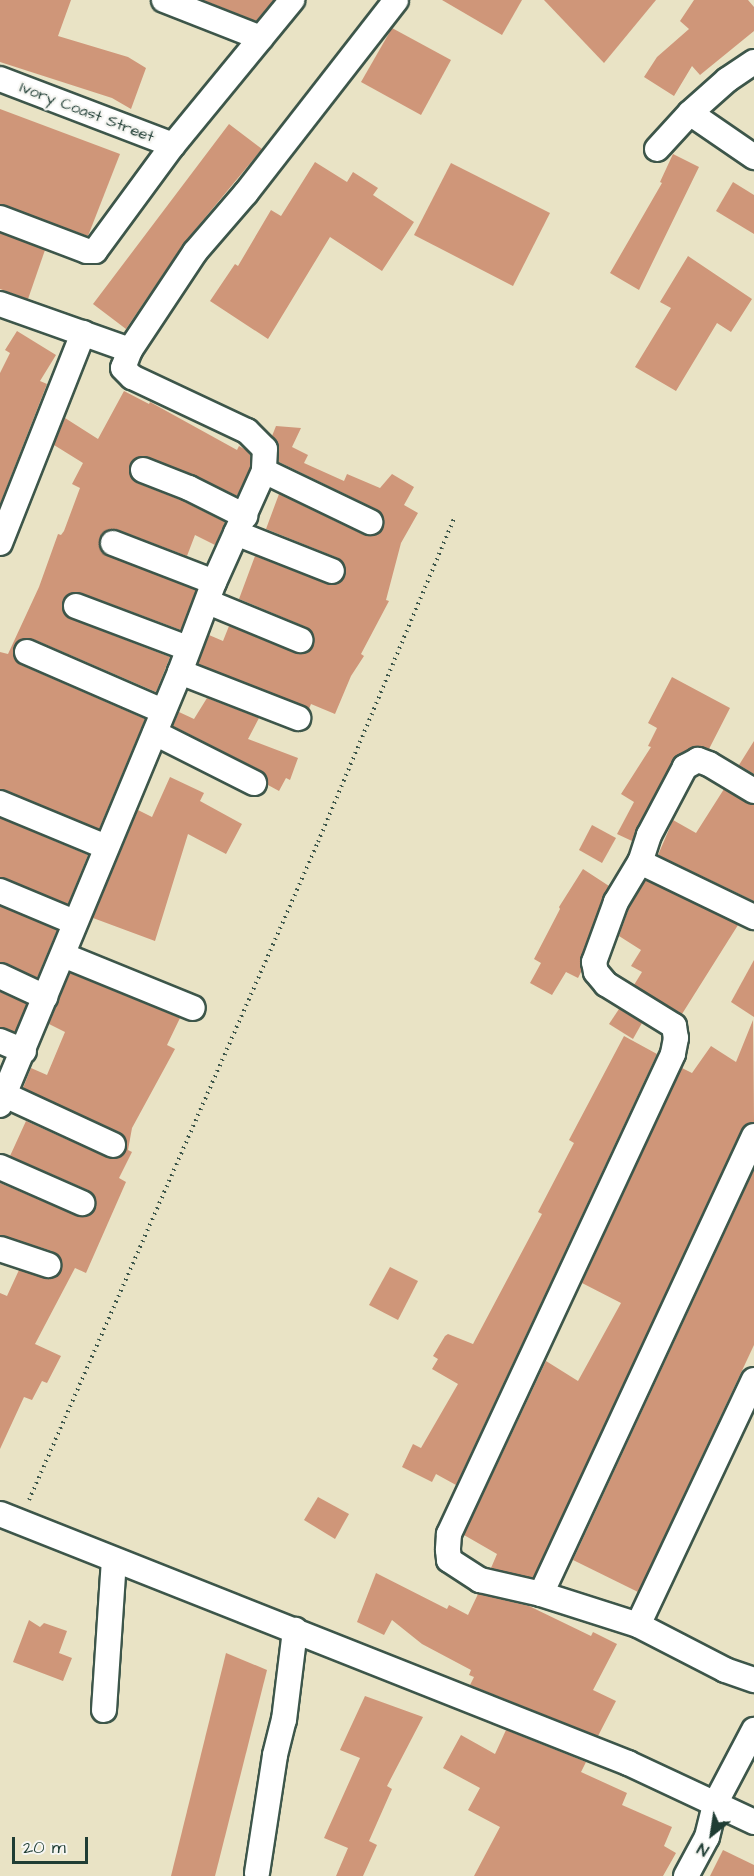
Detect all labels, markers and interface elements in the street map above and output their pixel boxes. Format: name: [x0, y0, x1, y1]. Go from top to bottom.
street label: Ivory Coast Street: [17, 78, 157, 146]
north arrow: [682, 1804, 742, 1864]
scale bar: [15, 1825, 92, 1863]
text: 20 m: [23, 1835, 66, 1860]
text: N: [693, 1838, 713, 1862]

